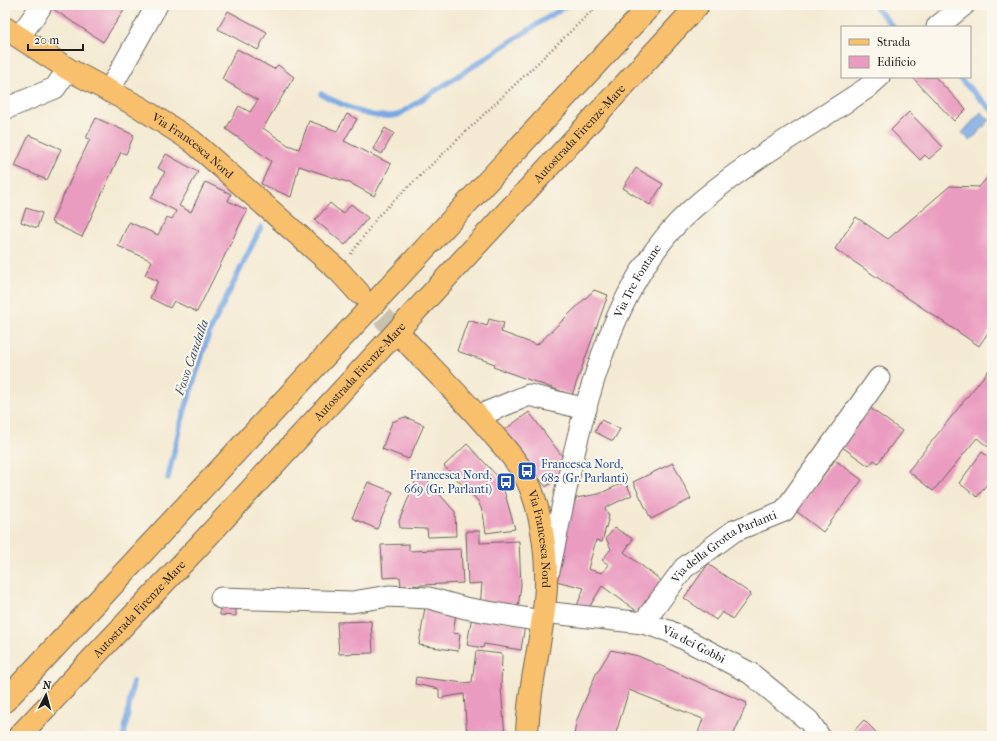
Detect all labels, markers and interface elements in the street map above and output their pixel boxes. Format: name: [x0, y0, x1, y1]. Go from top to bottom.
scale bar: [28, 26, 83, 52]
legend: [841, 26, 971, 78]
text: 20 m: [34, 33, 59, 47]
text: Strada: [877, 35, 911, 49]
text: Edificio: [877, 55, 916, 69]
street label: Autostrada Firenze-Mare: [530, 81, 628, 186]
street label: Via Francesca Nord: [149, 109, 237, 182]
street label: Via Tre Fontane: [611, 241, 664, 320]
water label: Fosso Candalla: [171, 317, 211, 398]
street label: Autostrada Firenze-Mare: [310, 319, 409, 424]
place label: Francesca Nord, 682 (Gr. Parlanti): [541, 457, 628, 485]
bus stop icon: Francesca Nord, 682 (Gr. Parlanti): [516, 460, 538, 482]
place label: Francesca Nord, 669 (Gr. Parlanti): [404, 468, 493, 496]
bus stop icon: Francesca Nord, 669 (Gr. Parlanti): [495, 471, 517, 493]
street label: Via Francesca Nord: [525, 487, 553, 589]
street label: Via della Grotta Parlanti: [668, 507, 779, 586]
street label: Autostrada Firenze-Mare: [89, 557, 189, 661]
street label: Via dei Gobbi: [660, 622, 728, 666]
north arrow: [26, 675, 66, 715]
text: N: [42, 679, 52, 693]

